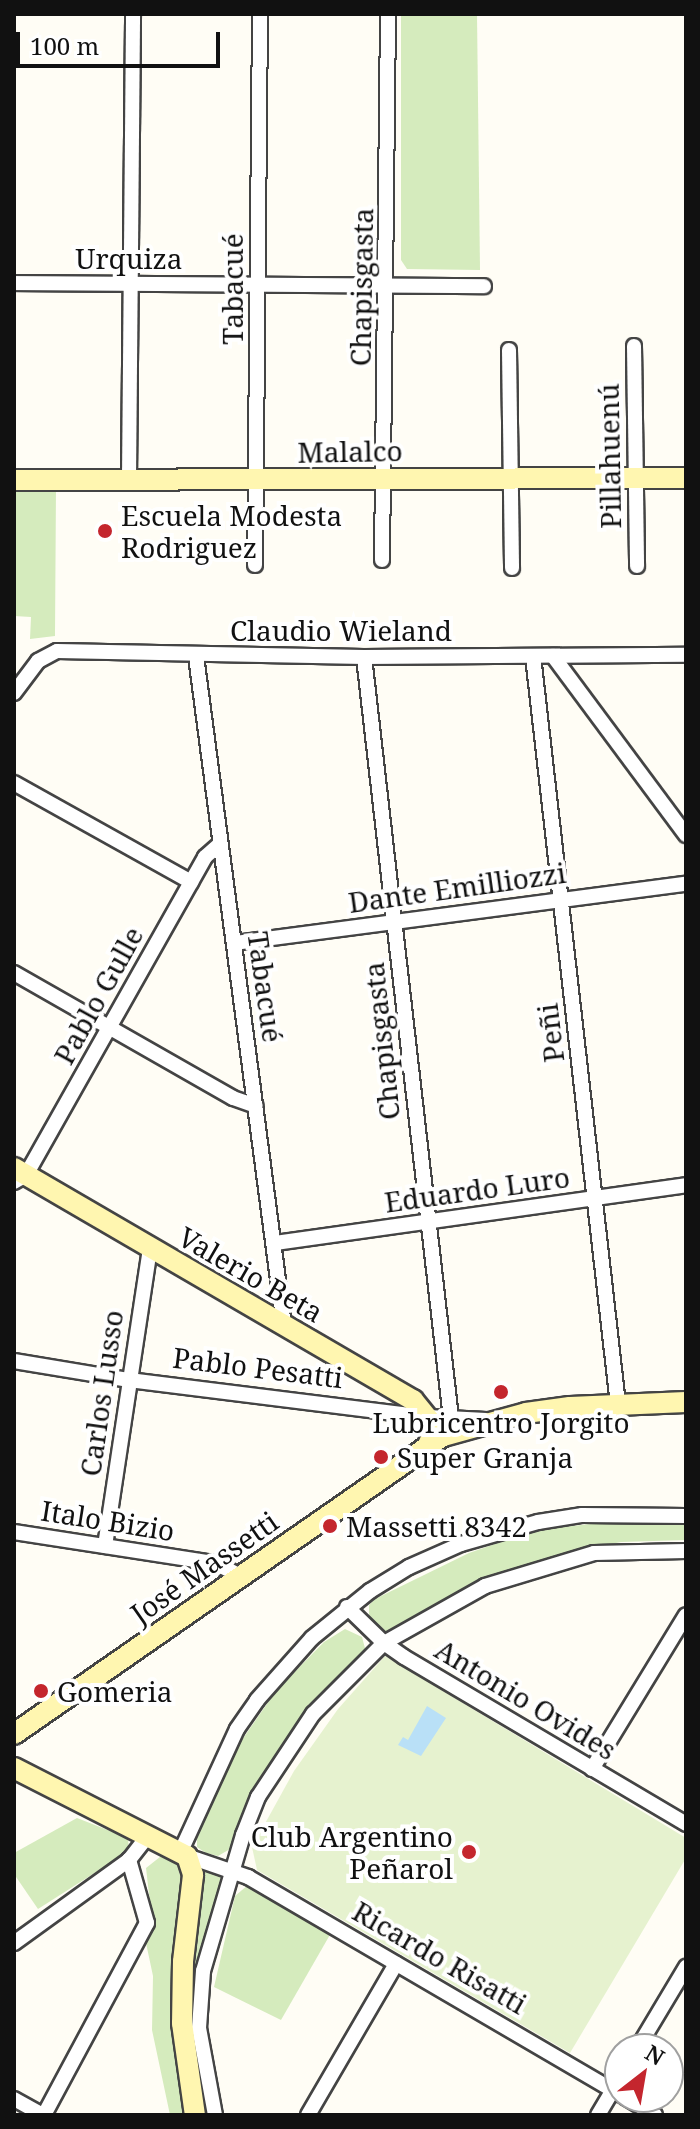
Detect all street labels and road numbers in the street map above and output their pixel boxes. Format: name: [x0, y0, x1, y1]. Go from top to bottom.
street label: Chapisgasta: [343, 207, 379, 367]
street label: Tabacué: [215, 233, 249, 345]
street label: Urquiza: [75, 241, 183, 275]
street label: Pillahuenú: [591, 383, 627, 529]
street label: Malalco: [297, 433, 403, 469]
street label: Claudio Wieland: [230, 613, 452, 647]
street label: Dante Emilliozzi: [346, 855, 568, 919]
street label: Pablo Gulle: [46, 920, 150, 1070]
street label: Tabacué: [242, 929, 290, 1045]
street label: Chapisgasta: [356, 960, 406, 1122]
street label: Peñi: [530, 1002, 570, 1064]
street label: Eduardo Luro: [382, 1159, 572, 1219]
street label: Valerio Beta: [173, 1219, 329, 1329]
street label: Carlos Lusso: [73, 1308, 129, 1478]
street label: Pablo Pesatti: [171, 1340, 345, 1394]
street label: Italo Bizio: [39, 1493, 177, 1547]
street label: José Massetti: [124, 1504, 284, 1630]
street label: Antonio Ovides: [429, 1632, 623, 1766]
street label: Ricardo Risatti: [347, 1894, 533, 2020]

